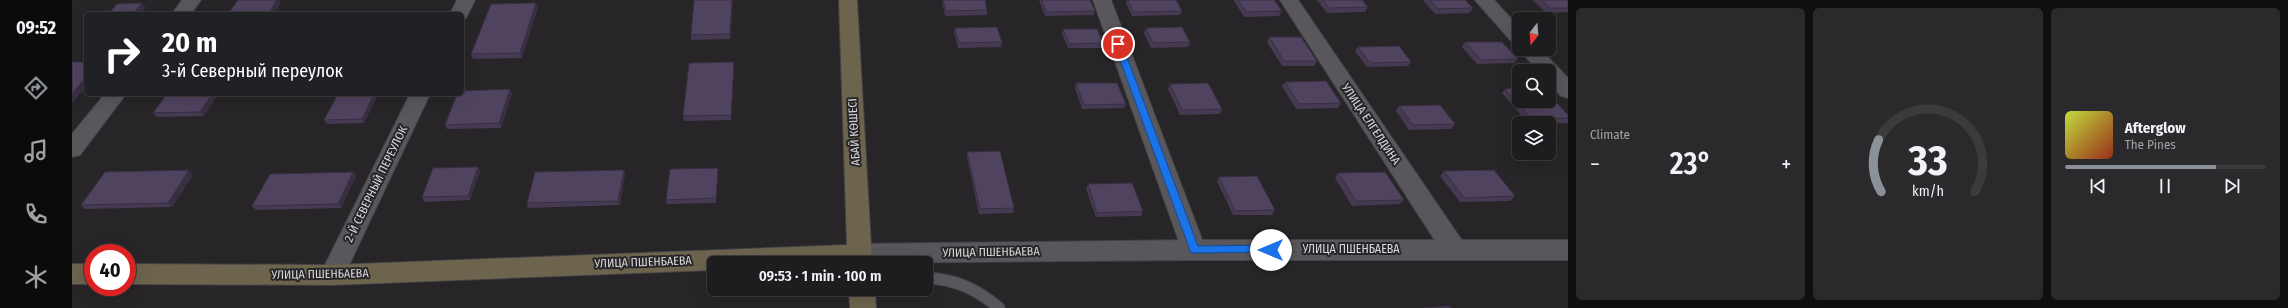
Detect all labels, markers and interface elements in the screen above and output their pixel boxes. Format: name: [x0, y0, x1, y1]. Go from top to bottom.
north arrow: [1512, 12, 1556, 56]
map controls: [1512, 12, 1556, 160]
text: 09:52: [16, 17, 56, 39]
text: 20 m: [162, 26, 217, 59]
pin: [1101, 27, 1135, 61]
icon: right: [96, 28, 148, 80]
icon: arrive: [1107, 33, 1129, 55]
text: 3-й Северный переулок: [162, 60, 343, 82]
button: search: [1512, 64, 1556, 108]
icon: directions: [22, 74, 50, 102]
street label: УЛИЦА ЕЛГЕЛДИНА: [1338, 80, 1404, 168]
street label: АБАЙ КӨШЕСІ: [844, 98, 863, 166]
button: layers: [1512, 116, 1556, 160]
text: Afterglow: [2125, 119, 2185, 137]
street label: 2-Й СЕВЕРНЫЙ ПЕРЕУЛОК: [341, 123, 411, 244]
text: Climate: [1590, 127, 1630, 142]
text: 33: [1907, 136, 1948, 186]
icon: music: [22, 137, 50, 165]
text: The Pines: [2125, 137, 2176, 152]
text: 23°: [1670, 146, 1712, 182]
text: −: [1590, 151, 1600, 178]
text: +: [1781, 151, 1791, 178]
icon: previous: [2087, 175, 2109, 197]
icon: pause: [2154, 175, 2176, 197]
icon: next: [2221, 175, 2243, 197]
text: km/h: [1912, 183, 1944, 200]
icon: phone: [22, 200, 50, 228]
position arrow: [1250, 229, 1292, 271]
street label: УЛИЦА ПШЕНБАЕВА: [1301, 242, 1400, 256]
speed limit sign: 40: [84, 244, 136, 296]
street label: УЛИЦА ПШЕНБАЕВА: [941, 244, 1040, 260]
street label: УЛИЦА ПШЕНБАЕВА: [593, 253, 693, 271]
icon: climate: [22, 263, 50, 291]
street label: УЛИЦА ПШЕНБАЕВА: [270, 266, 369, 282]
text: 09:53 · 1 min · 100 m: [759, 267, 881, 285]

